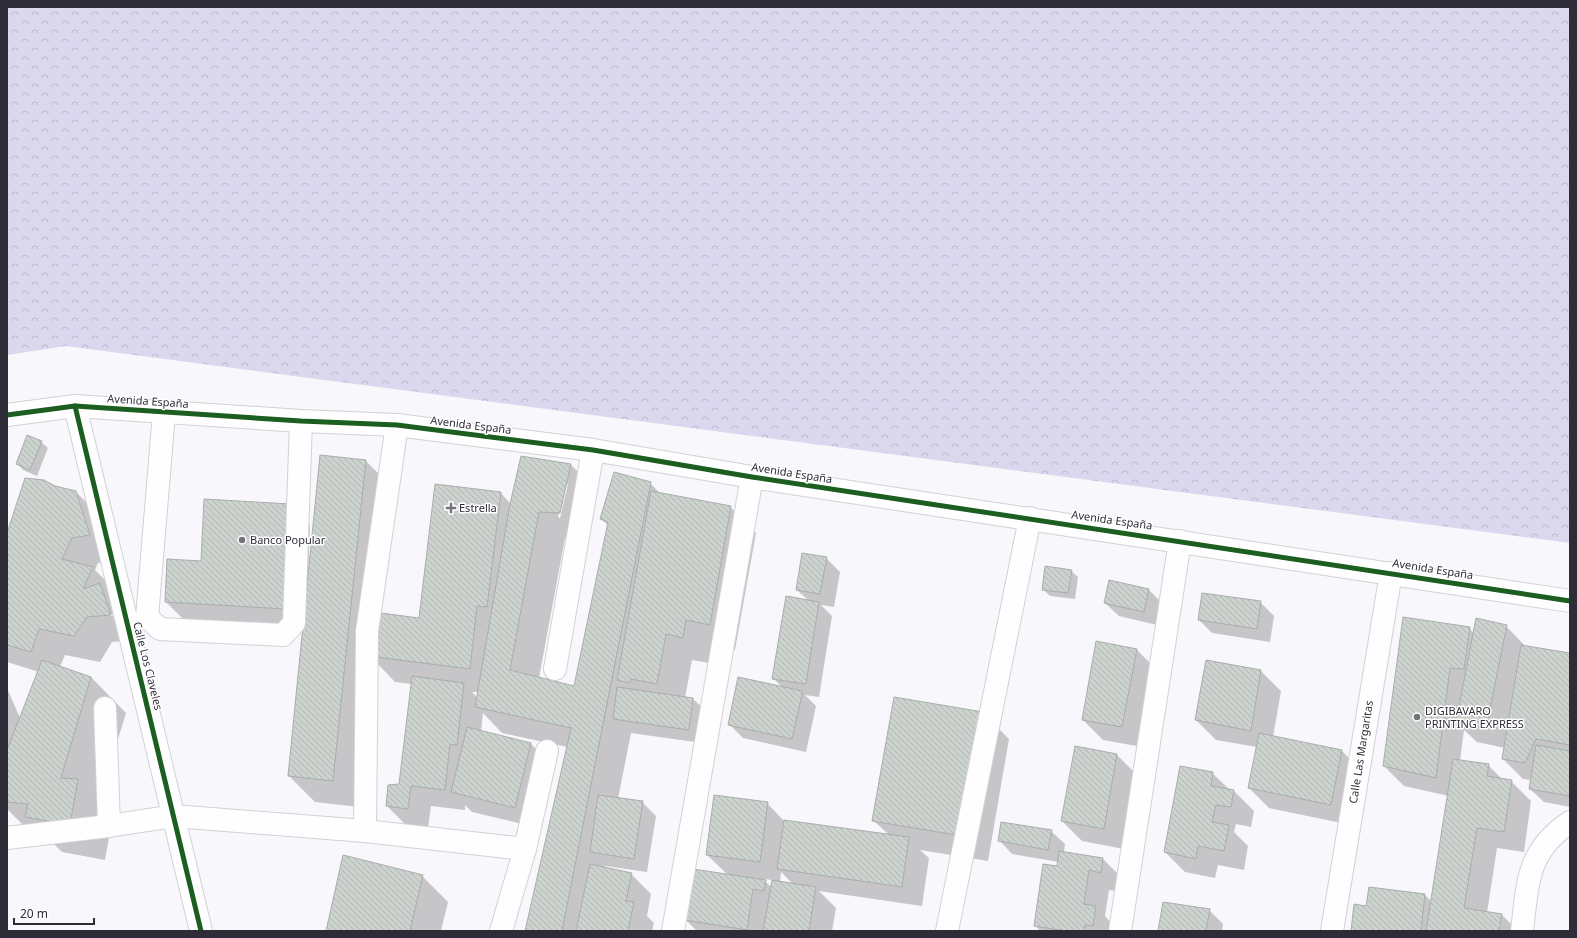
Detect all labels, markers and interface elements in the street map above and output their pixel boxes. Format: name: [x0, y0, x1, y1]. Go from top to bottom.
street label: Avenida España: [107, 390, 189, 411]
street label: Avenida España: [430, 412, 512, 437]
street label: Avenida España: [751, 459, 834, 486]
place label: Estrella: [459, 500, 497, 515]
marker: Estrella: [446, 503, 456, 513]
street label: Avenida España: [1071, 506, 1153, 533]
place label: Banco Popular: [250, 532, 326, 547]
marker: Banco Popular: [237, 535, 247, 545]
street label: Avenida España: [1392, 555, 1475, 582]
street label: Calle Los Claveles: [130, 620, 167, 712]
street label: Calle Las Margaritas: [1345, 699, 1376, 805]
place label: DIGIBAVARO PRINTING EXPRESS: [1425, 703, 1524, 731]
marker: DIGIBAVARO PRINTING EXPRESS: [1412, 712, 1422, 722]
scale bar: [14, 900, 94, 926]
text: 20 m: [20, 905, 48, 922]

